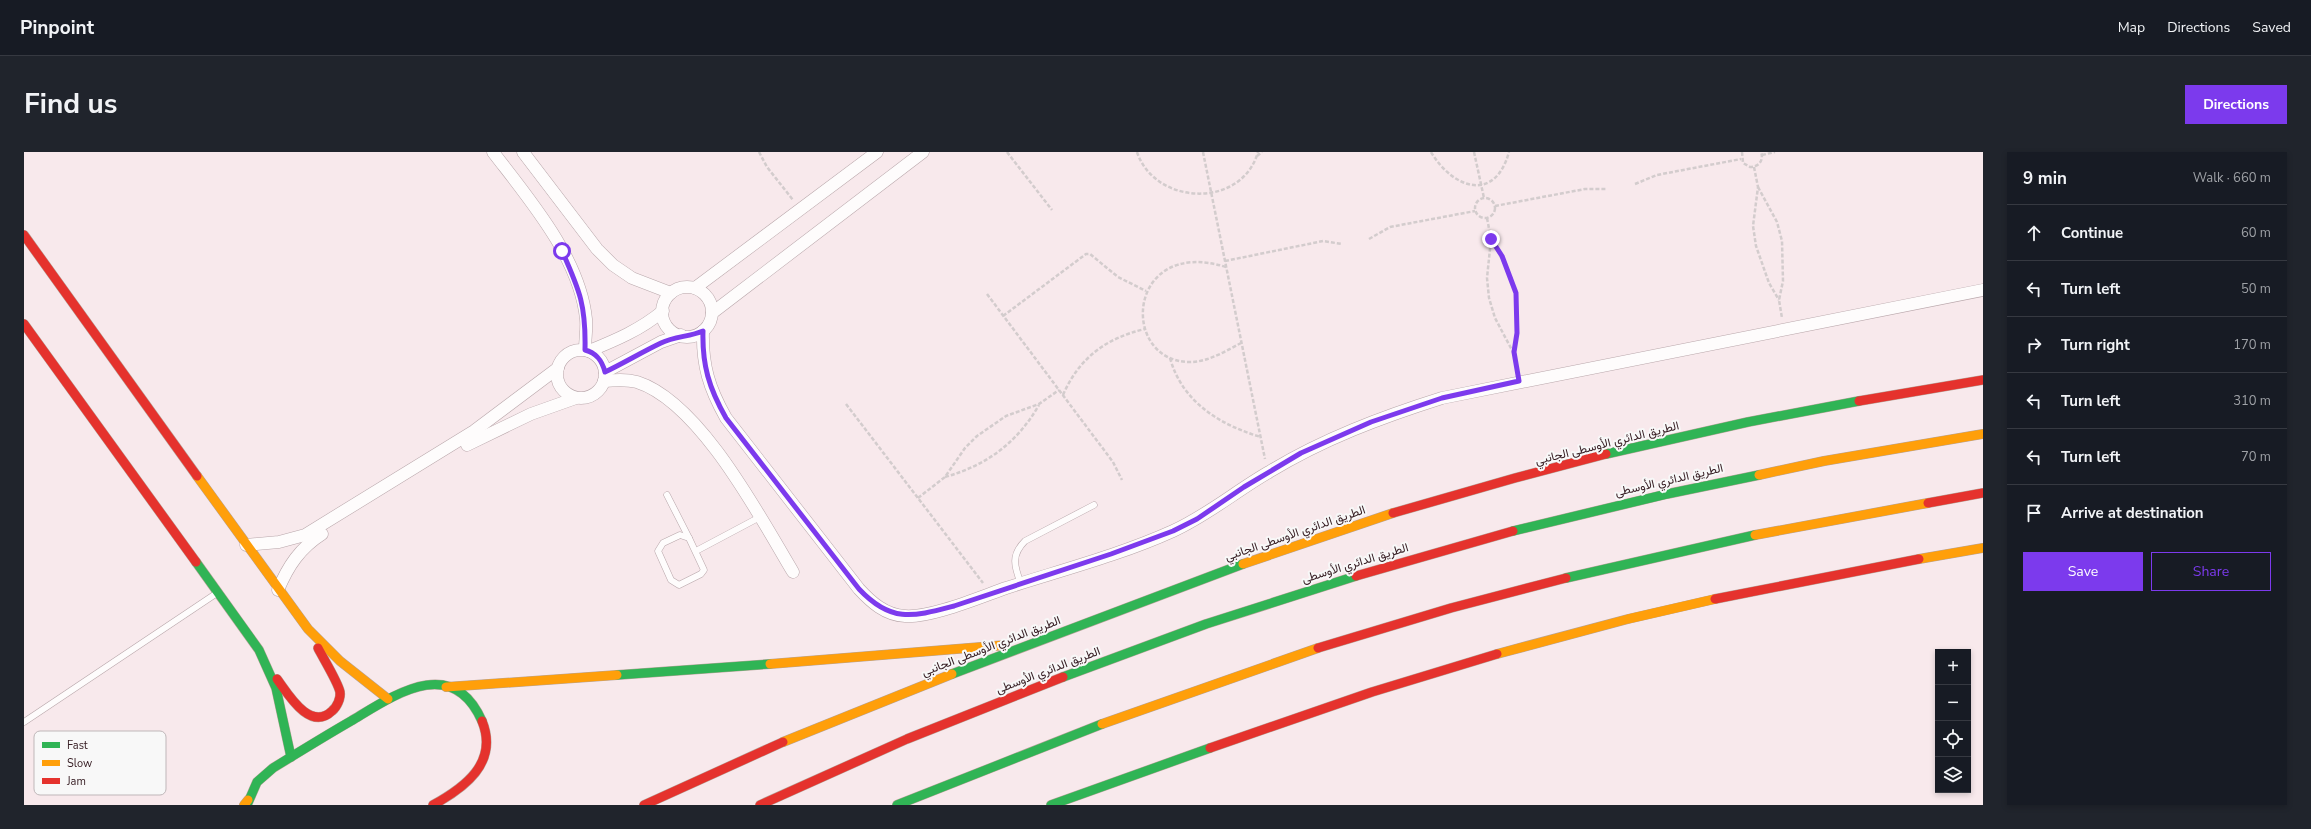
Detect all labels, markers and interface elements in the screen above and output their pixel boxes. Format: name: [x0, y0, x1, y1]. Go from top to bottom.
text: Pinpoint: [20, 15, 94, 41]
text: Map: [2118, 18, 2145, 37]
text: Directions: [2167, 18, 2230, 37]
text: Saved: [2252, 18, 2291, 37]
text: Find us: [24, 85, 118, 123]
button: Directions: [2185, 85, 2287, 124]
text: 9 min: [2023, 167, 2067, 190]
text: Walk · 660 m: [2193, 169, 2271, 187]
icon: ahead: [2023, 222, 2045, 244]
text: Continue: [2061, 223, 2123, 243]
text: 60 m: [2241, 224, 2271, 242]
route end: [1482, 230, 1500, 248]
route start: [553, 242, 571, 260]
icon: left: [2023, 278, 2045, 300]
text: Turn left: [2061, 279, 2120, 299]
text: 50 m: [2241, 280, 2271, 298]
icon: right: [2023, 334, 2045, 356]
text: Turn right: [2061, 335, 2130, 355]
text: 170 m: [2233, 336, 2271, 354]
icon: left: [2023, 390, 2045, 412]
text: Turn left: [2061, 391, 2120, 411]
text: 310 m: [2233, 392, 2271, 410]
street label: الطريق الدائري الأوسطى الجانبي: [1533, 417, 1681, 471]
icon: left: [2023, 446, 2045, 468]
text: Turn left: [2061, 447, 2120, 467]
text: 70 m: [2241, 448, 2271, 466]
street label: الطريق الدائري الأوسطى: [1613, 460, 1725, 502]
street label: الطريق الدائري الأوسطى الجانبي: [1223, 502, 1367, 564]
icon: arrive: [2023, 502, 2045, 524]
text: Arrive at destination: [2061, 503, 2204, 523]
street label: الطريق الدائري الأوسطى: [1300, 540, 1410, 586]
button: Save: [2023, 552, 2143, 591]
button: Share: [2151, 552, 2271, 591]
street label: الطريق الدائري الأوسطى الجانبي: [919, 613, 1063, 679]
street label: الطريق الدائري الأوسطى: [994, 643, 1102, 697]
map controls: [1935, 649, 1971, 793]
button: +: [1935, 649, 1971, 685]
button: −: [1935, 685, 1971, 721]
button: locate: [1935, 721, 1971, 757]
legend: [34, 731, 166, 795]
text: Fast: [67, 738, 88, 753]
text: Slow: [67, 756, 92, 771]
button: layers: [1935, 757, 1971, 793]
text: Jam: [66, 774, 86, 789]

